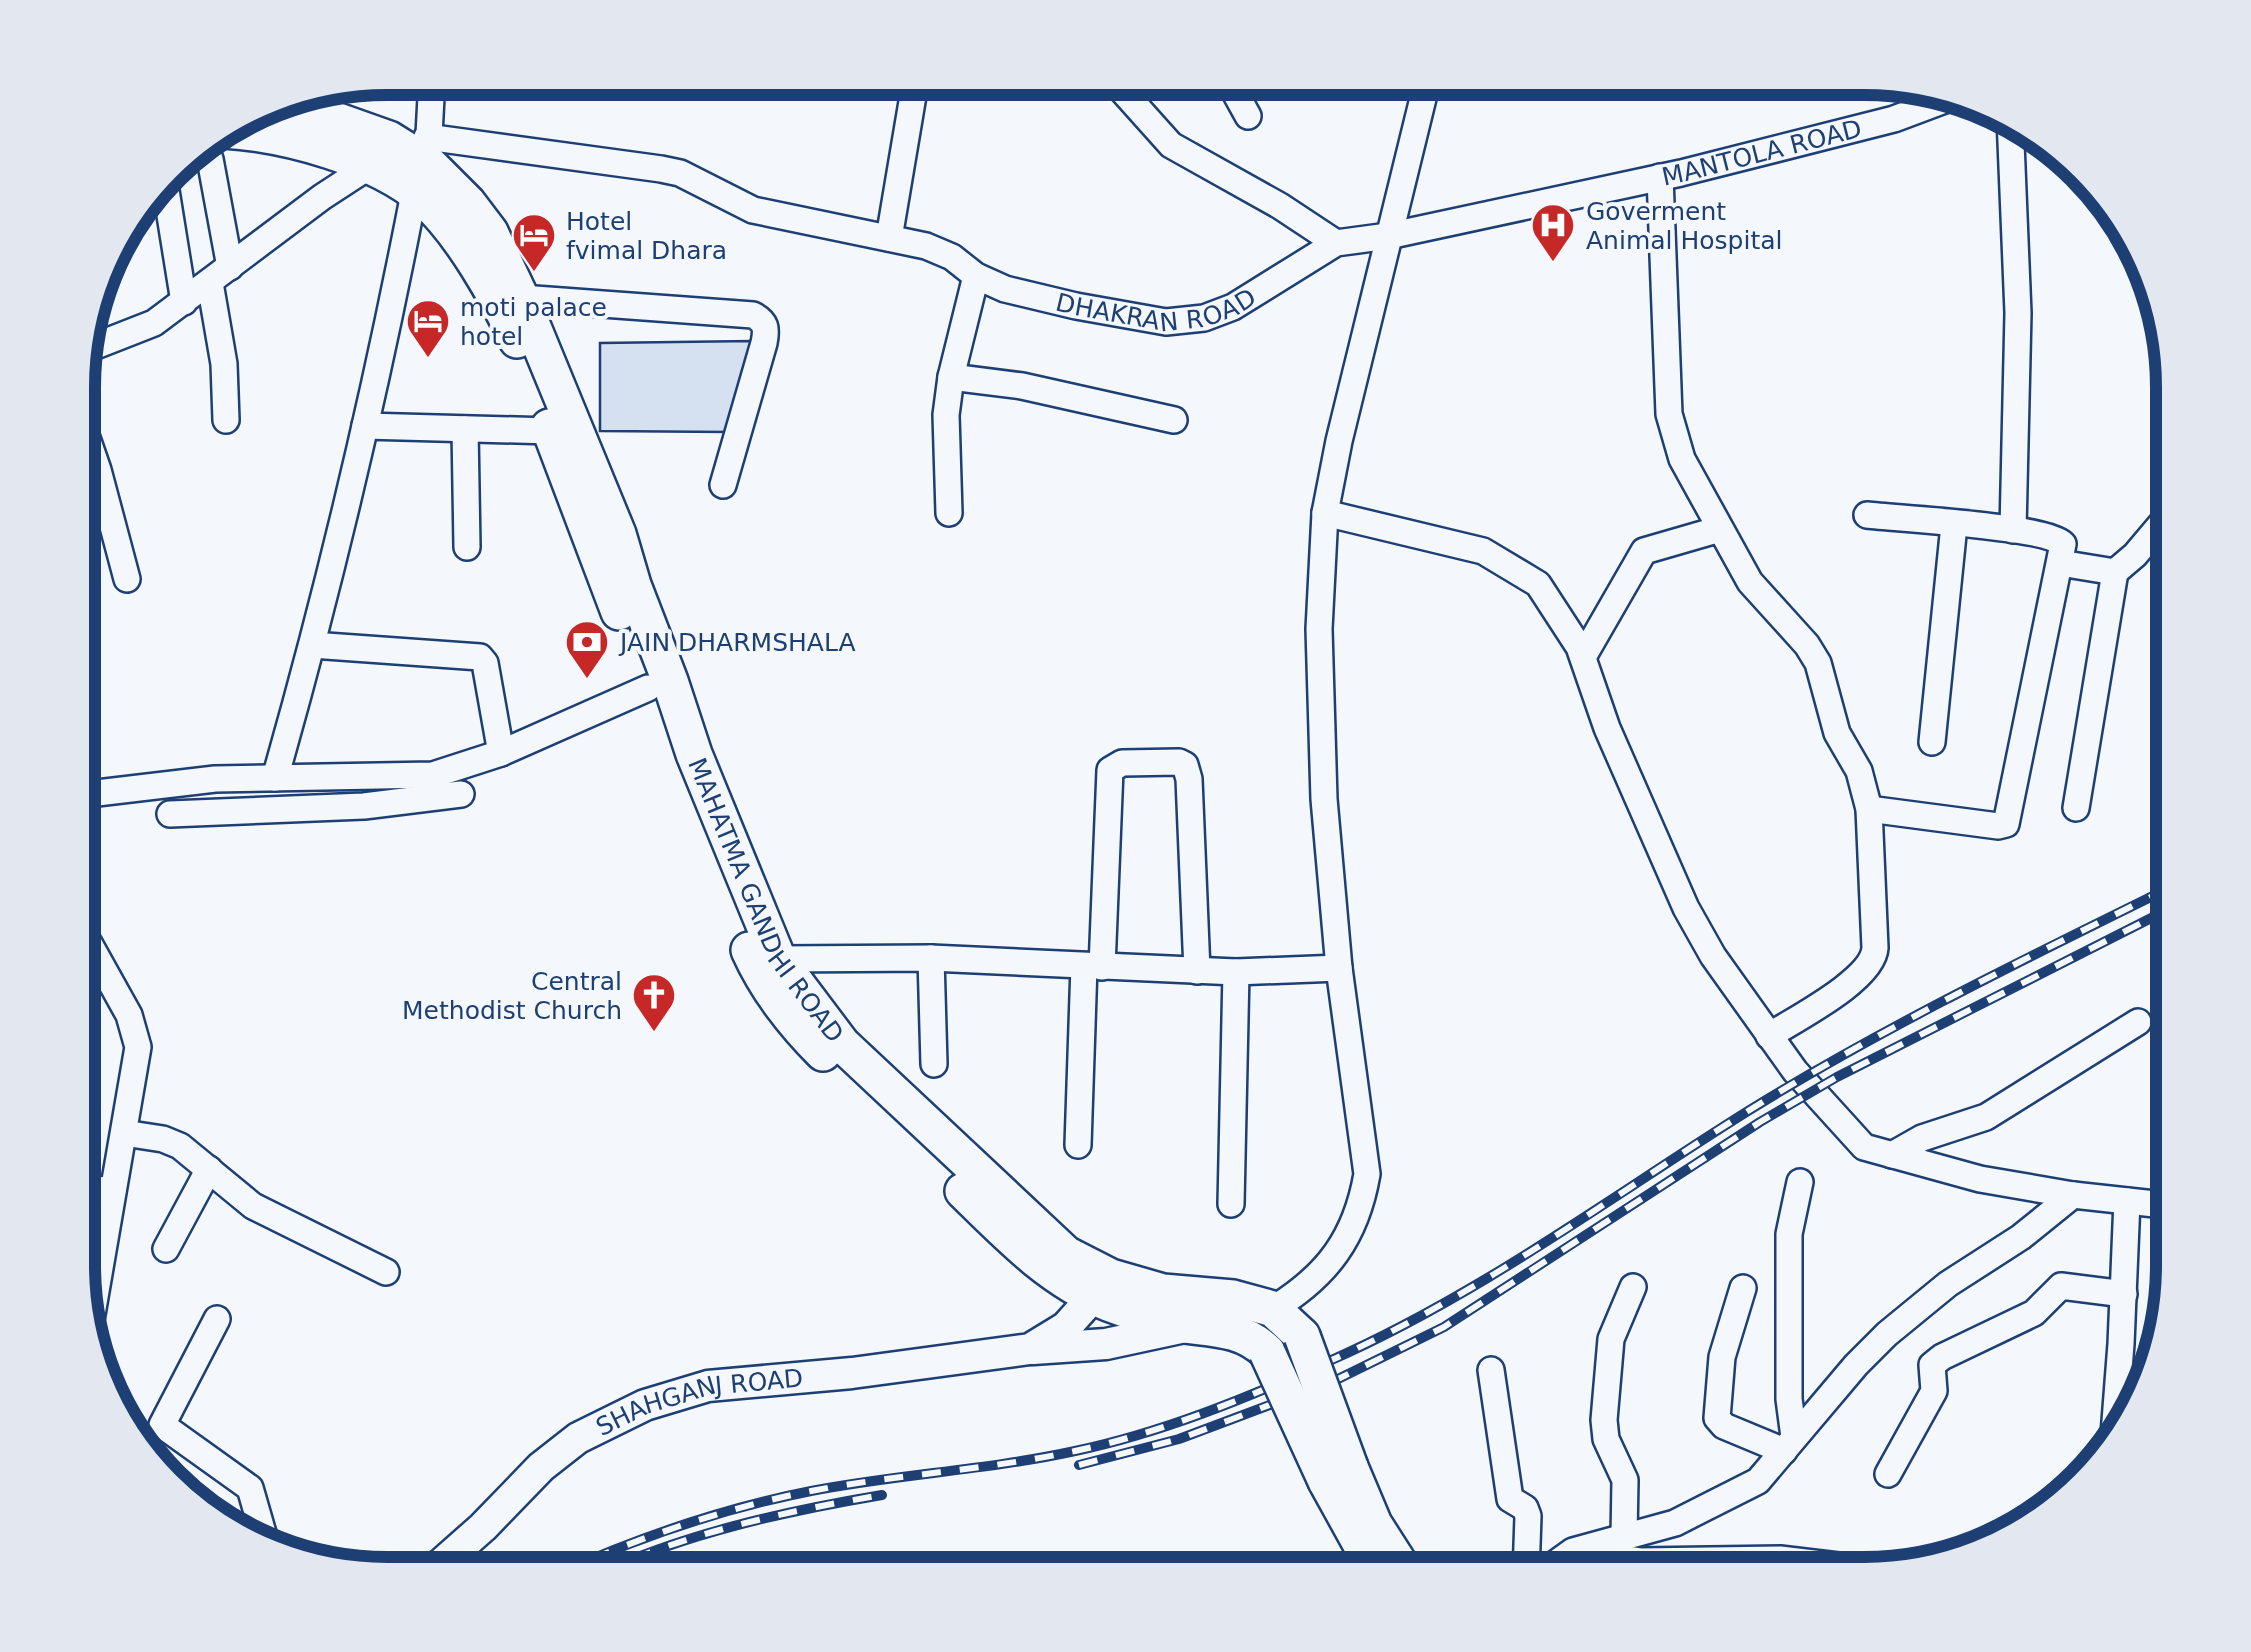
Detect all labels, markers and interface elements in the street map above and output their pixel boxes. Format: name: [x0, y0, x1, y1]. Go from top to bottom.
street label: MANTOLA ROAD: [1659, 113, 1865, 191]
place label: Goverment Animal Hospital: [1586, 197, 1782, 255]
hospital icon: Goverment Animal Hospital: [1530, 202, 1576, 263]
place label: Hotel fvimal Dhara: [566, 207, 727, 265]
hotel icon: Hotel fvimal Dhara: [511, 212, 557, 273]
street label: DHAKRAN ROAD: [1053, 282, 1261, 337]
place label: moti palace hotel: [460, 293, 607, 351]
hotel icon: moti palace hotel: [405, 298, 451, 359]
bank icon: JAIN DHARMSHALA: [564, 619, 610, 680]
place label: JAIN DHARMSHALA: [618, 628, 856, 657]
street label: MAHATMA GANDHI ROAD: [683, 754, 850, 1048]
place label: Central Methodist Church: [402, 967, 622, 1025]
church icon: Central Methodist Church: [631, 972, 677, 1033]
street label: SHAHGANJ ROAD: [591, 1363, 804, 1441]

